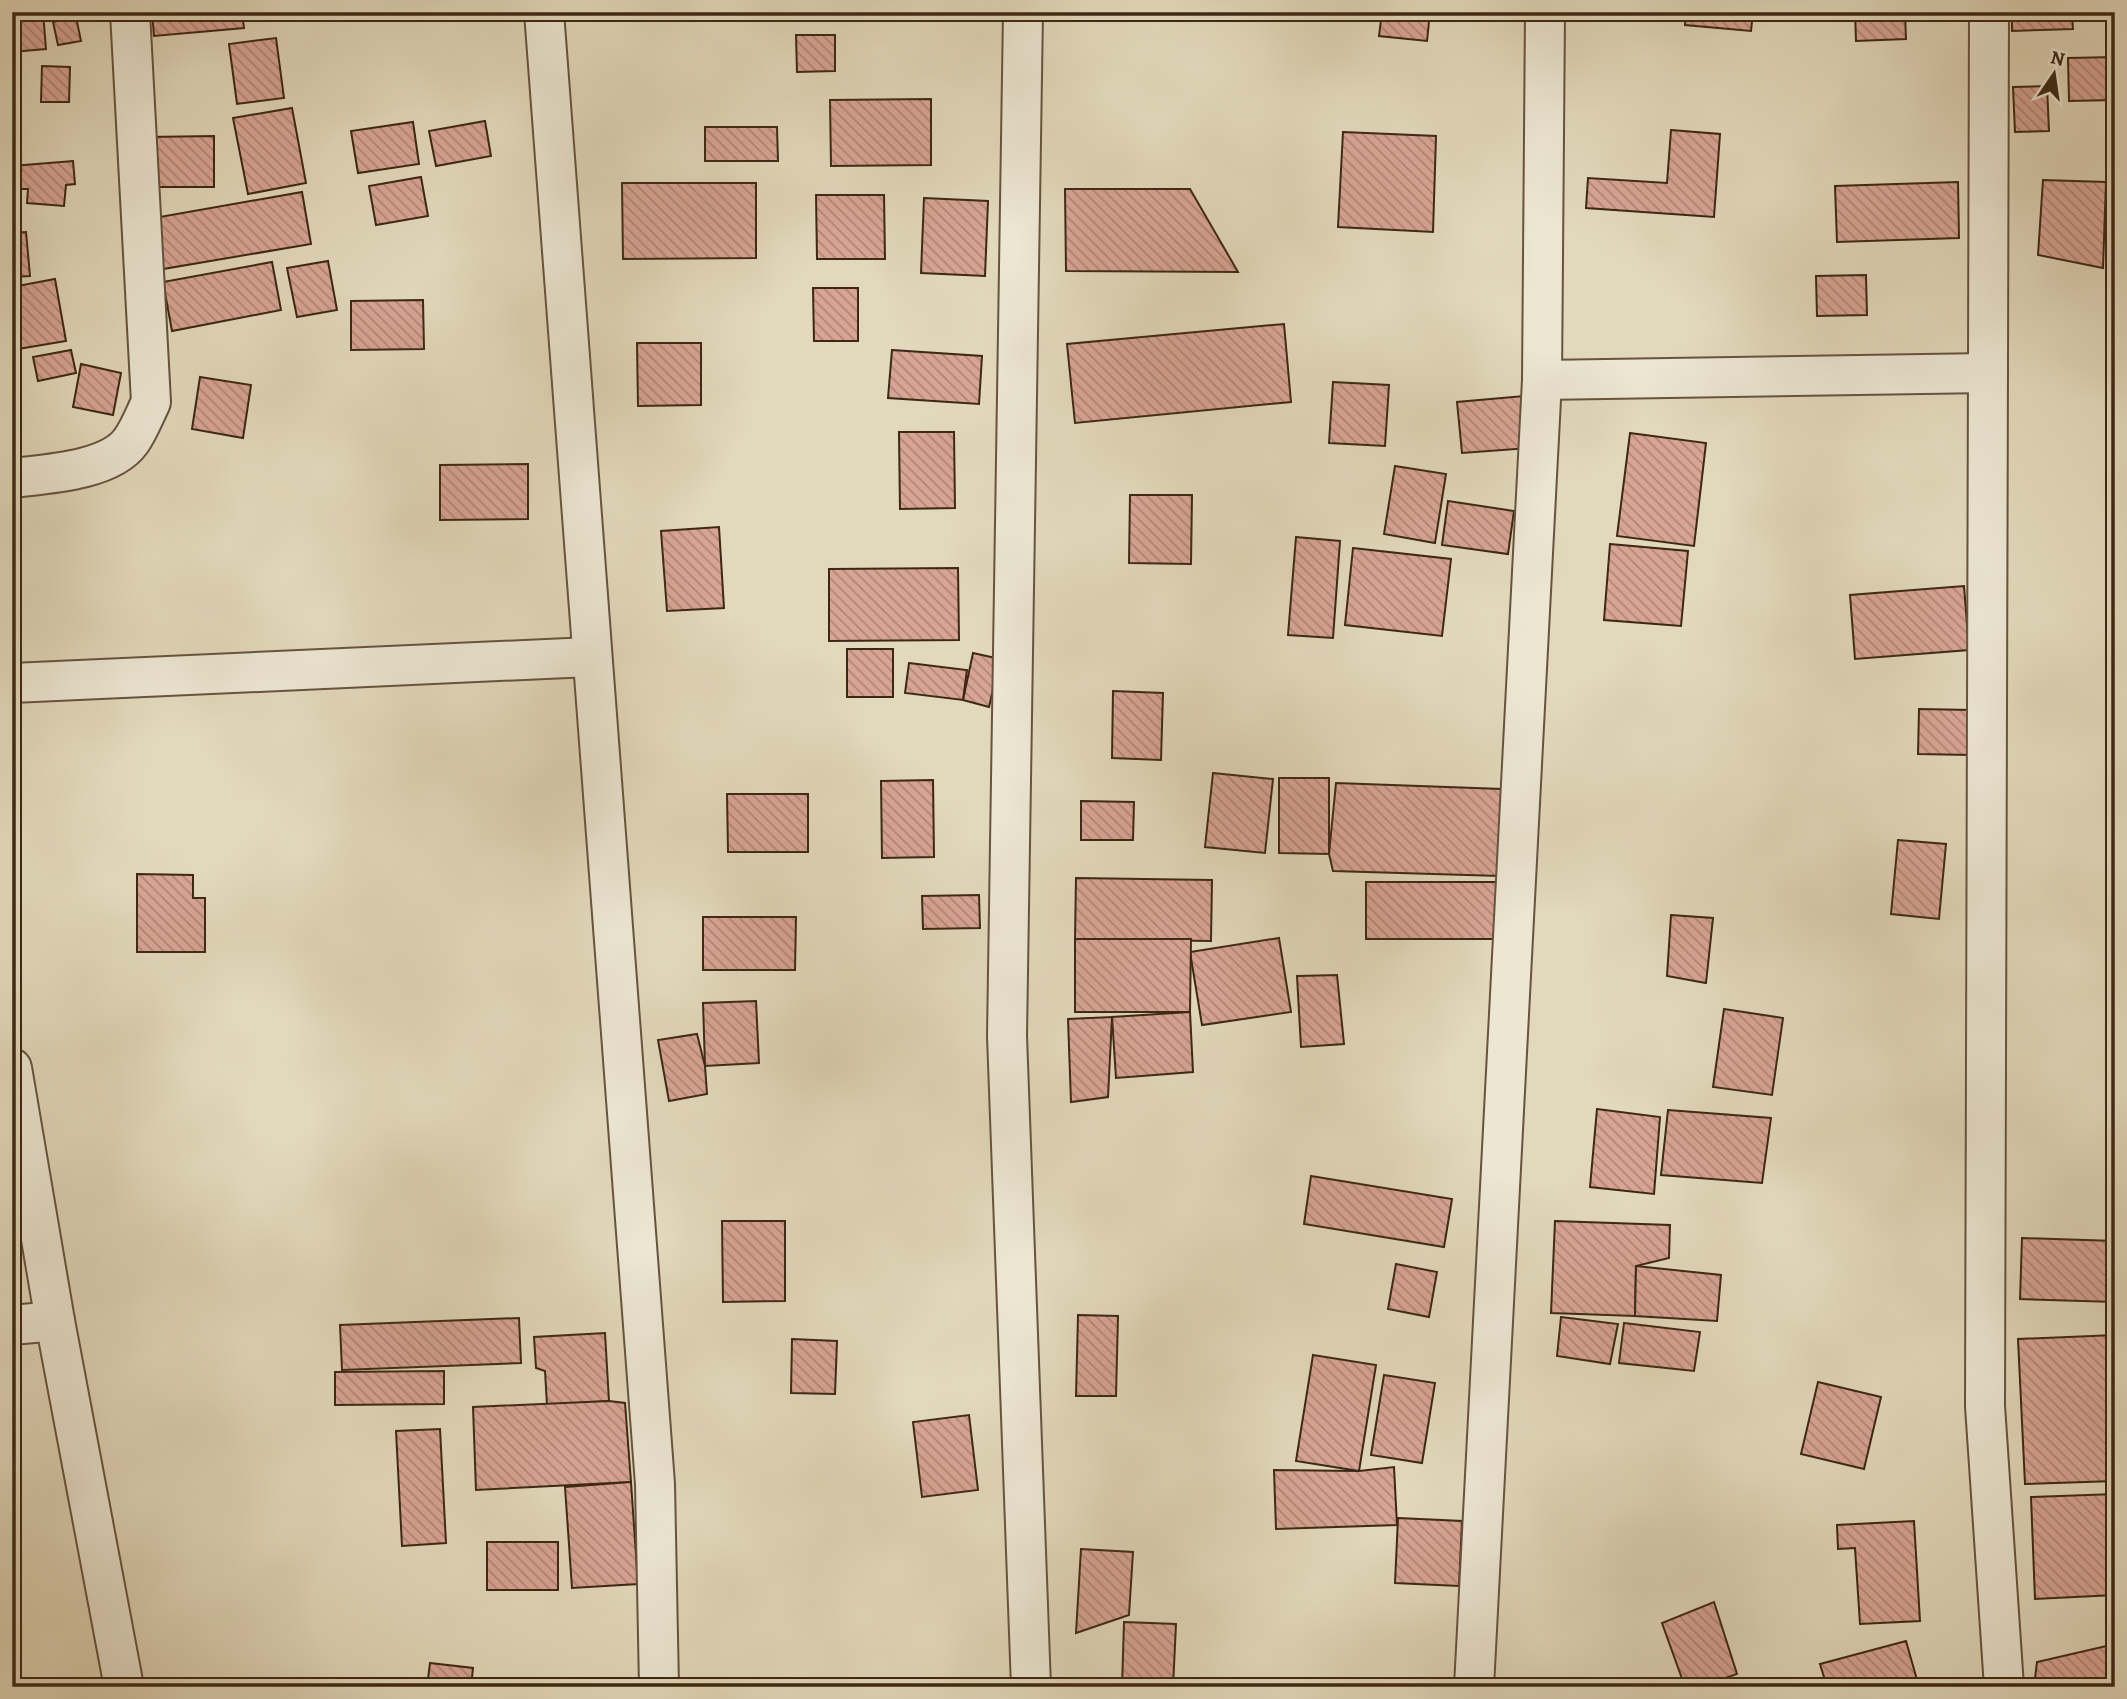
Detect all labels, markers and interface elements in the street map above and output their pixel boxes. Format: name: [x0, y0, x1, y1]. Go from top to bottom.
north arrow: [2018, 38, 2088, 108]
text: N: [2048, 44, 2067, 73]

